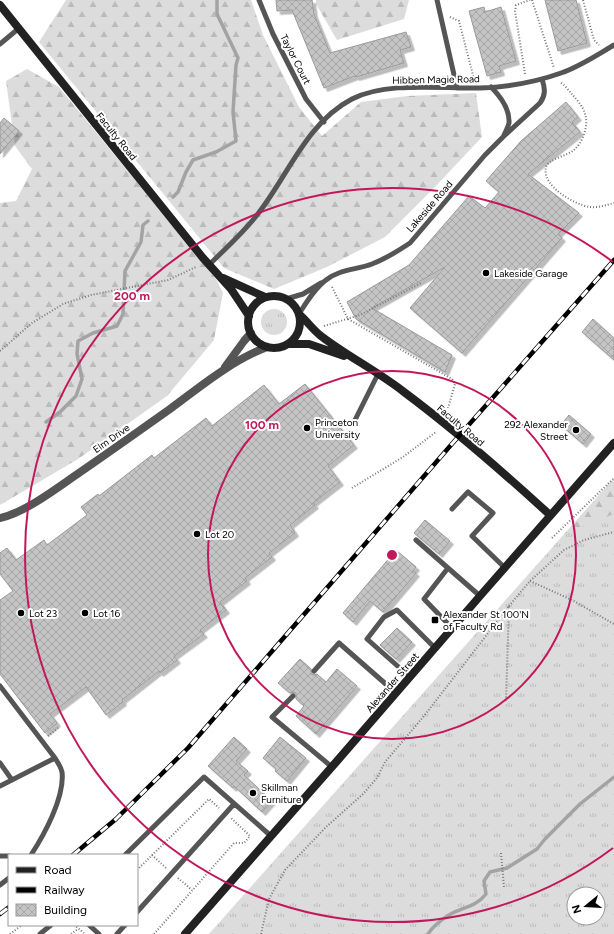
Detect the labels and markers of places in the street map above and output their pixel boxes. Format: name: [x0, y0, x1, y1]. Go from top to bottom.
place label: Lakeside Garage: [494, 267, 568, 280]
marker: Lakeside Garage: [481, 268, 491, 278]
place label: Princeton University: [315, 416, 361, 441]
place label: 292 Alexander Street: [504, 418, 569, 443]
marker: Princeton University: [302, 423, 312, 433]
marker: 292 Alexander Street: [571, 425, 581, 435]
place label: Lot 20: [205, 528, 234, 541]
marker: Lot 20: [192, 529, 202, 539]
centre of rings: [385, 548, 399, 562]
place label: Lot 23: [29, 607, 57, 620]
place label: Lot 16: [93, 607, 120, 620]
marker: Lot 23: [16, 608, 26, 618]
marker: Lot 16: [80, 608, 90, 618]
place label: Alexander St 100'N of Faculty Rd: [443, 608, 529, 633]
marker: Alexander St 100'N of Faculty Rd: [430, 615, 440, 625]
place label: Skillman Furniture: [261, 781, 302, 806]
marker: Skillman Furniture: [248, 788, 258, 798]

